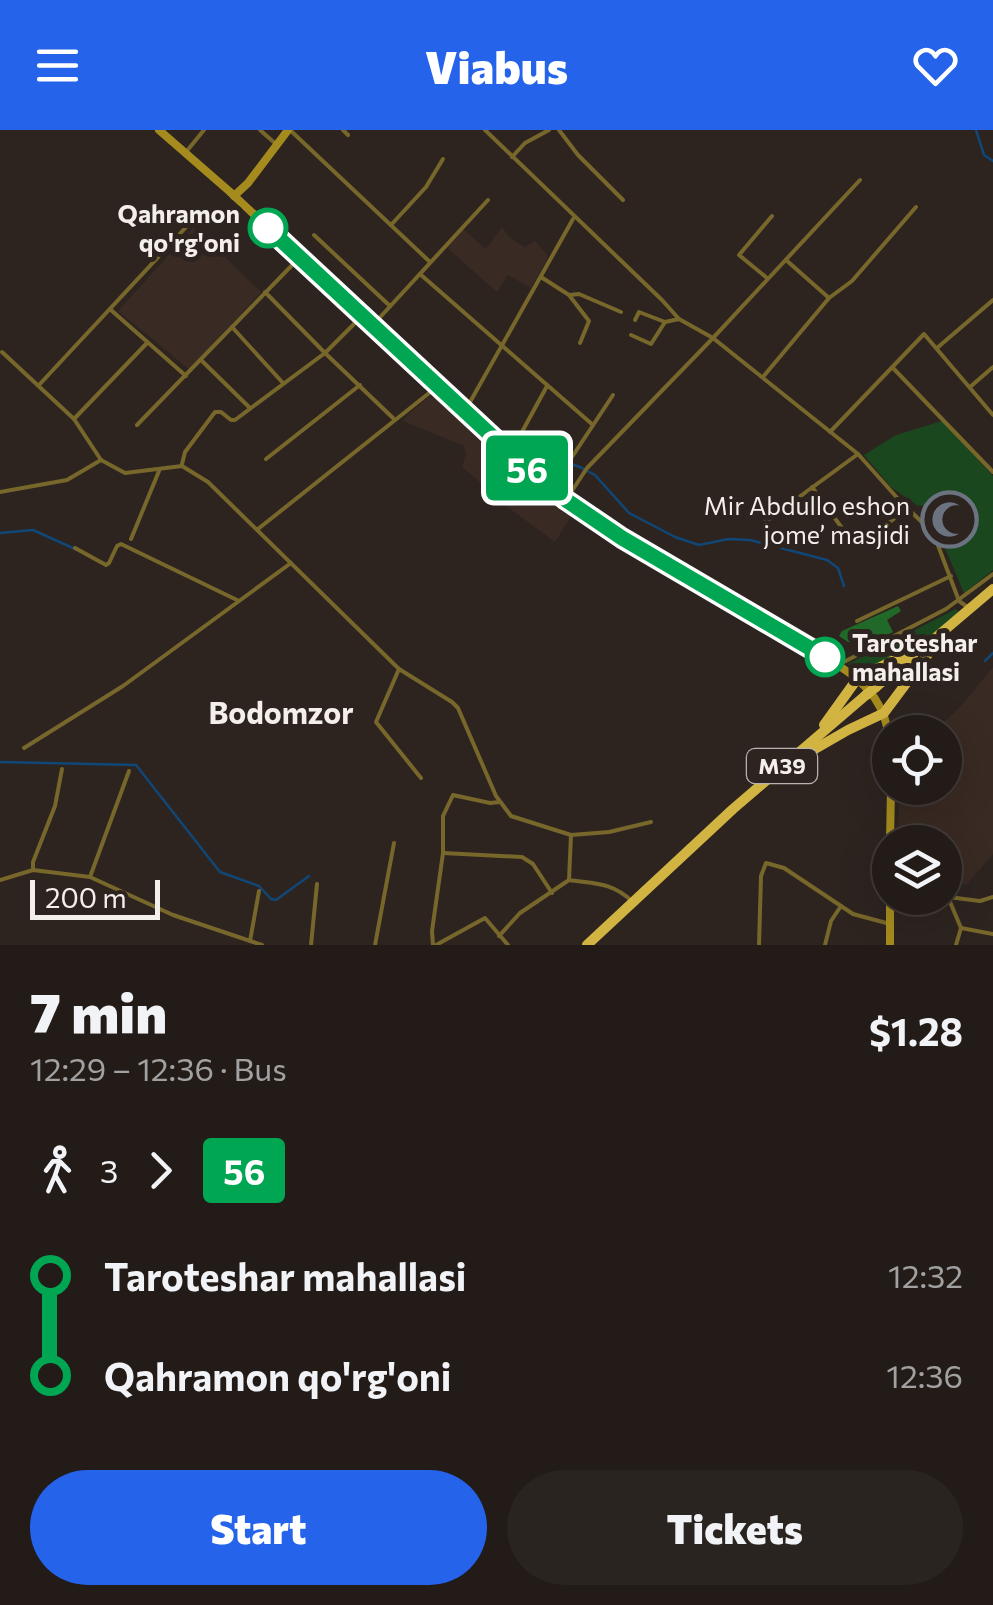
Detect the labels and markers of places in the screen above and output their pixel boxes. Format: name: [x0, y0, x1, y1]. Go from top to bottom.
place label: Qahramon qo'rg'oni: [118, 198, 240, 257]
marker: Qahramon qo'rg'oni: [249, 209, 287, 247]
place label: Mir Abdullo eshon jome’ masjidi: [704, 490, 910, 549]
mosque icon: Mir Abdullo eshon jome’ masjidi: [919, 490, 979, 550]
place label: Taroteshar mahallasi: [852, 627, 978, 686]
marker: Taroteshar mahallasi: [806, 638, 844, 676]

